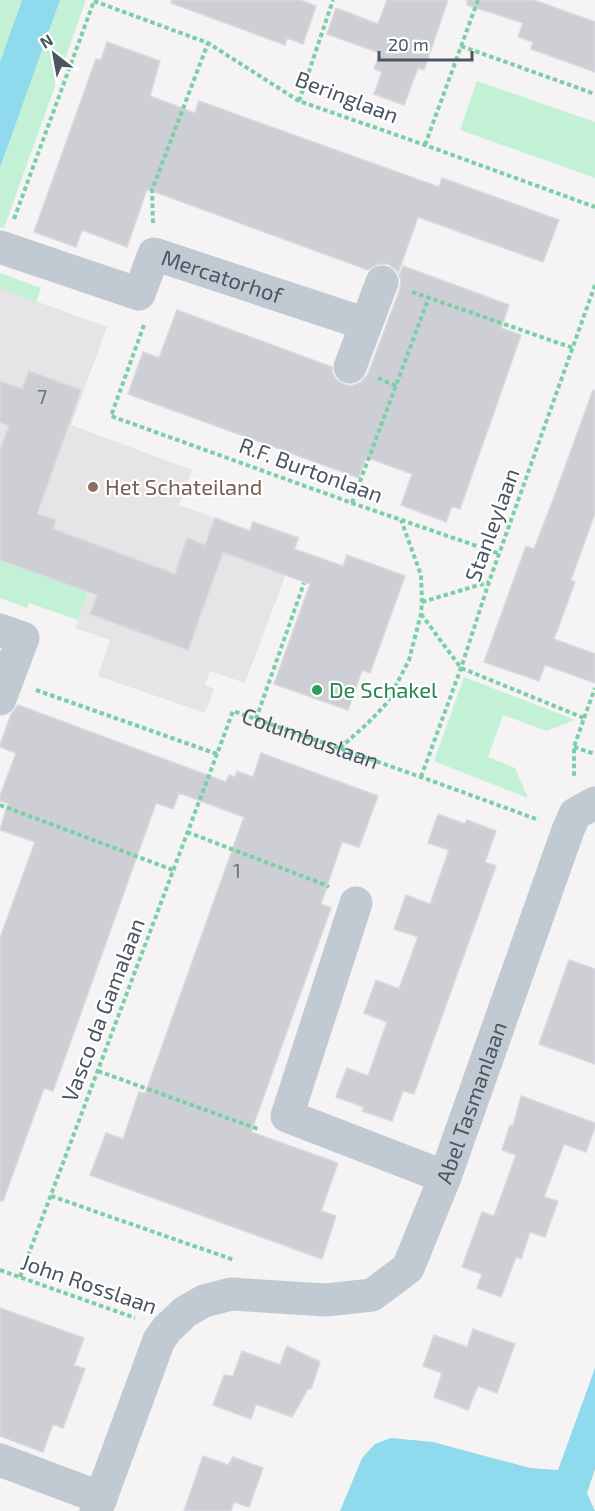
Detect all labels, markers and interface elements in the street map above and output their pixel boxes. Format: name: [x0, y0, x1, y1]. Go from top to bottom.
north arrow: [24, 24, 84, 84]
scale bar: [379, 24, 472, 62]
text: N: [36, 30, 56, 52]
text: 20 m: [388, 33, 429, 55]
street label: Beringlaan: [292, 65, 403, 128]
street label: Mercatorhof: [158, 243, 287, 308]
house number: 7: [37, 384, 47, 408]
street label: R.F. Burtonlaan: [236, 431, 387, 507]
street label: Stanleylaan: [459, 464, 524, 585]
place label: Het Schateiland: [105, 473, 262, 499]
marker: Het Schateiland: [86, 480, 100, 494]
place label: De Schakel: [329, 676, 438, 702]
marker: De Schakel: [310, 683, 324, 697]
street label: Columbuslaan: [239, 701, 383, 773]
house number: 1: [233, 858, 241, 882]
street label: Vasco da Gamalaan: [55, 914, 149, 1105]
street label: Abel Tasmanlaan: [430, 1018, 511, 1187]
street label: John Rosslaan: [18, 1248, 161, 1319]

